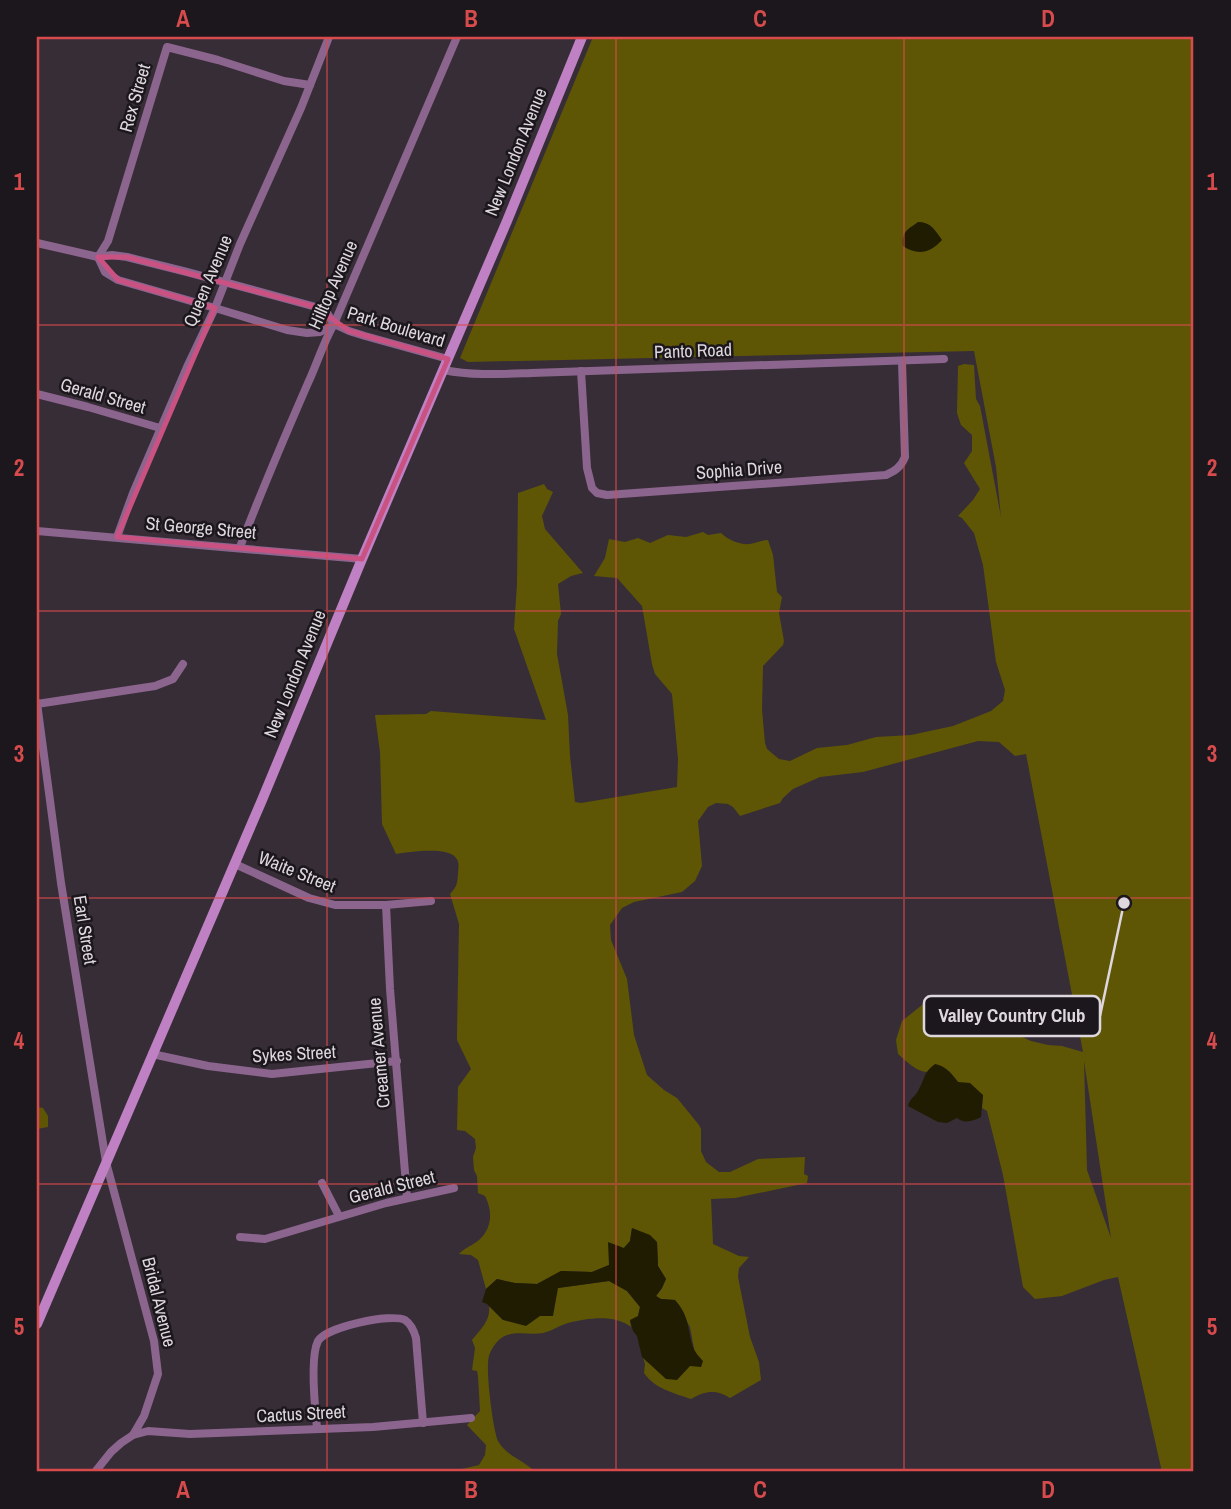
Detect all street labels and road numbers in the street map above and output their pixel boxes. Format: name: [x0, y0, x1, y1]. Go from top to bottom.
street label: Rex Street: [113, 61, 156, 135]
street label: New London Avenue: [478, 84, 553, 220]
street label: Queen Avenue: [177, 231, 238, 331]
street label: Hilltop Avenue: [302, 236, 363, 333]
street label: Park Boulevard: [344, 300, 448, 353]
street label: Panto Road: [654, 337, 732, 364]
street label: Gerald Street: [57, 371, 149, 420]
street label: Sophia Drive: [695, 454, 783, 485]
street label: St George Street: [145, 510, 257, 545]
street label: New London Avenue: [257, 606, 332, 742]
street label: Waite Street: [255, 845, 340, 898]
street label: Earl Street: [68, 894, 103, 966]
street label: Creamer Avenue: [361, 997, 396, 1109]
street label: Sykes Street: [252, 1039, 336, 1068]
street label: Gerald Street: [346, 1164, 437, 1209]
street label: Bridal Avenue: [136, 1254, 183, 1349]
street label: Cactus Street: [256, 1399, 346, 1428]

